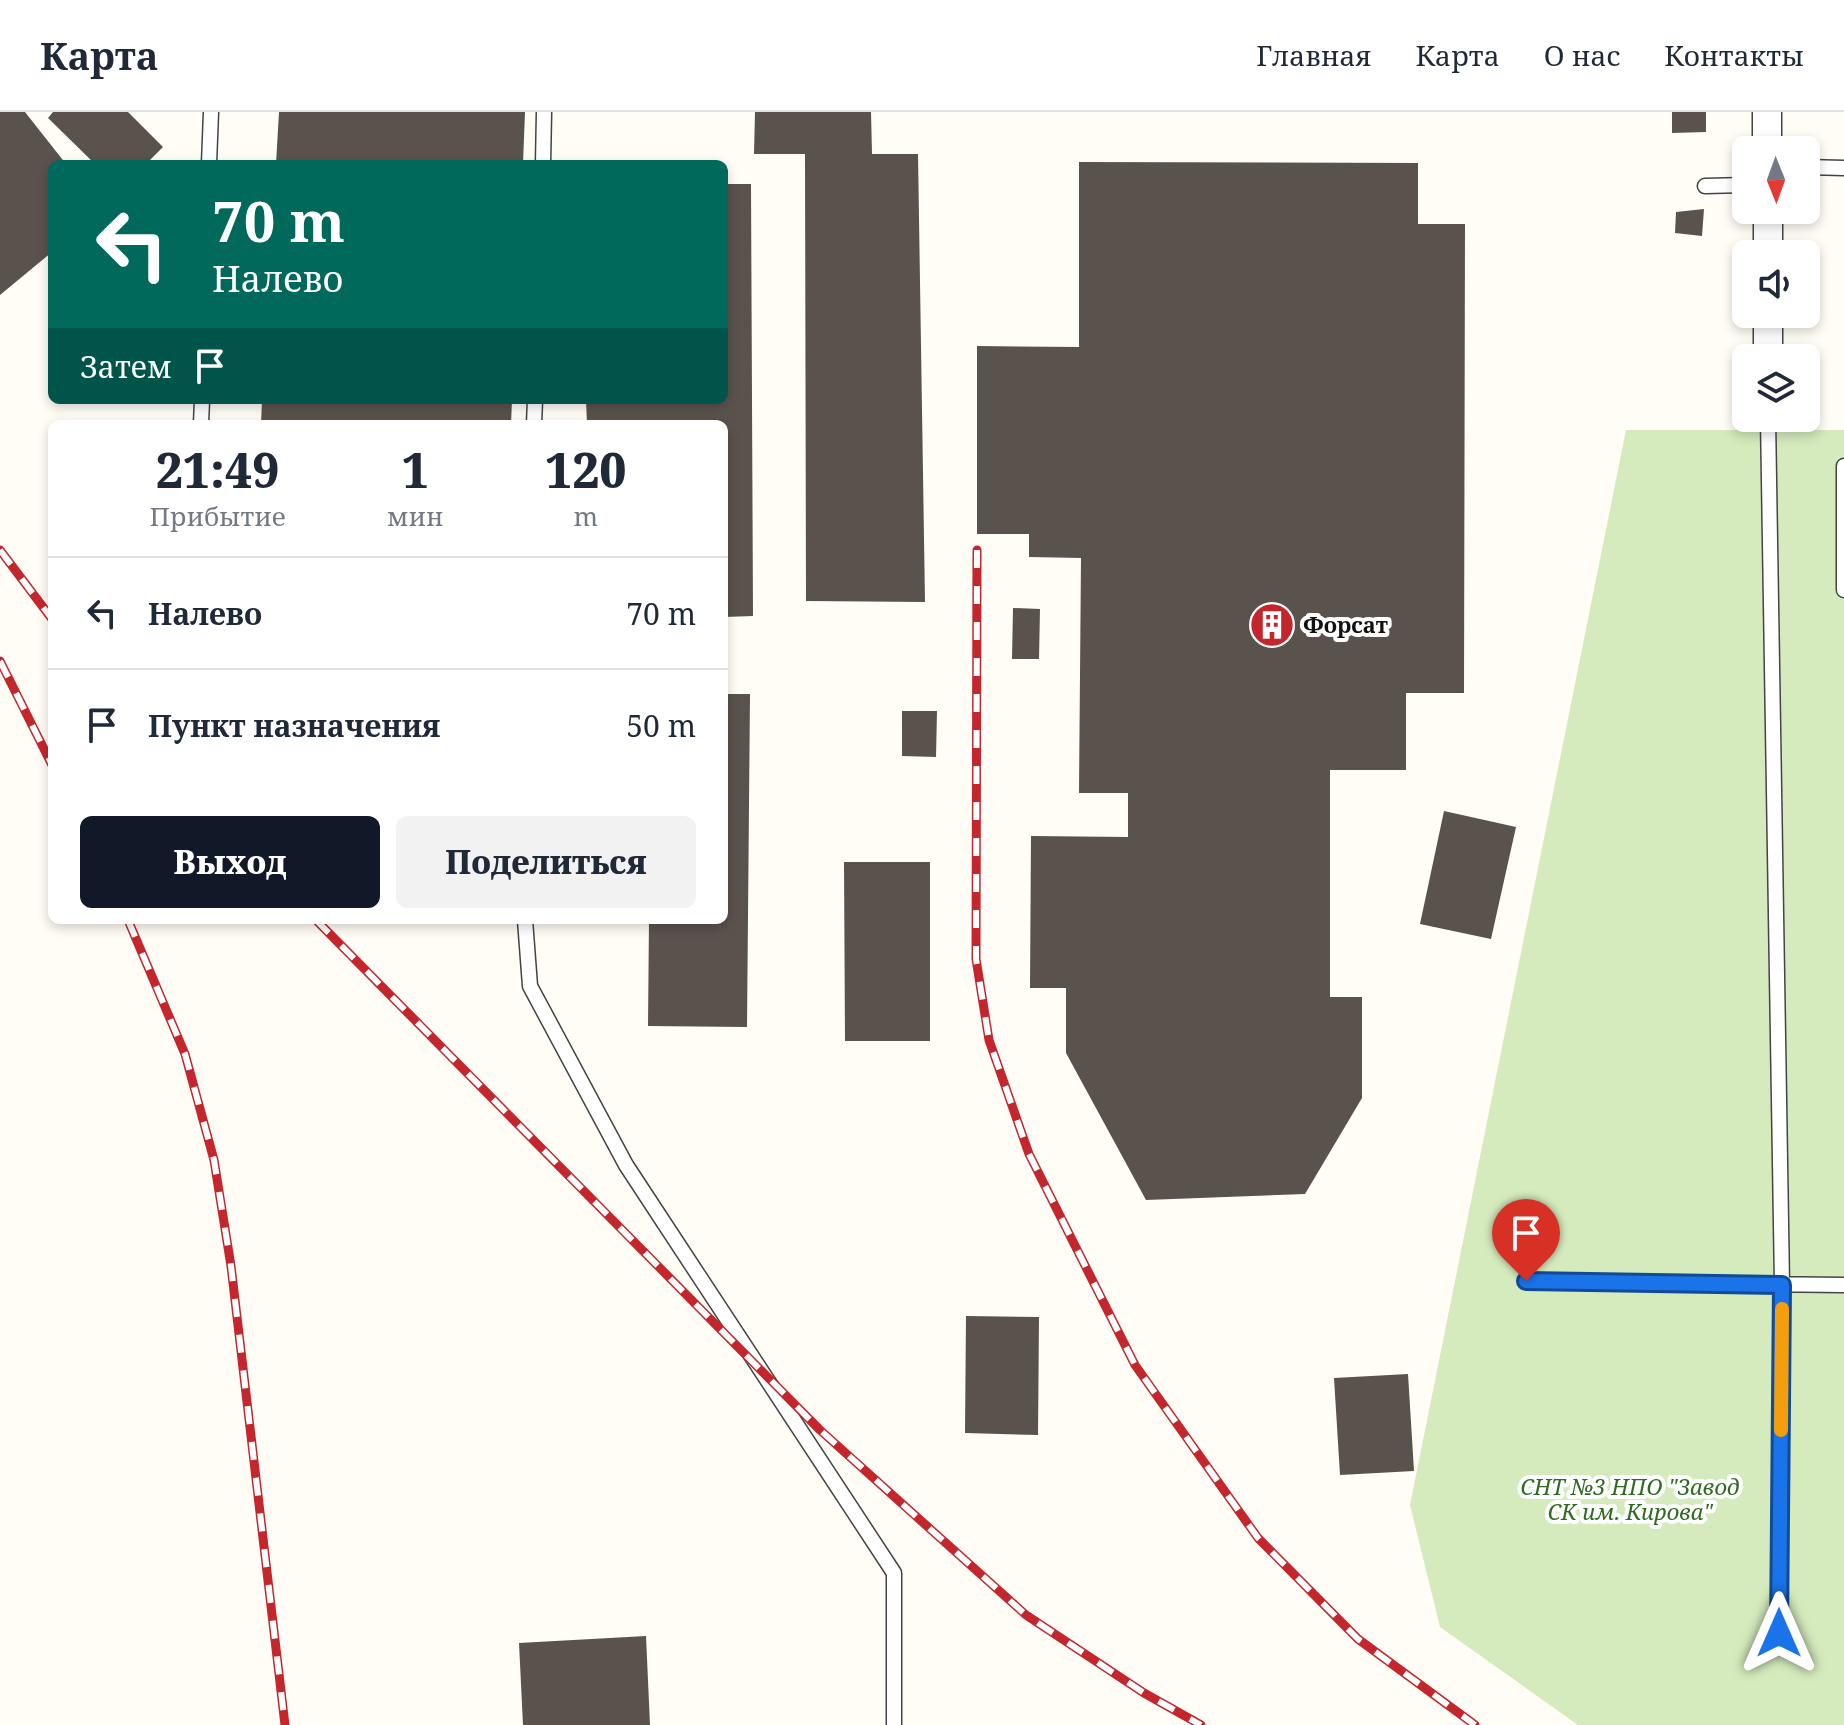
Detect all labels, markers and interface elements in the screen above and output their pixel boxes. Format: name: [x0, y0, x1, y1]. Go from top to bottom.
text: Карта: [40, 29, 158, 81]
text: Главная: [1256, 36, 1371, 74]
text: Карта: [1415, 36, 1500, 74]
text: О нас: [1544, 36, 1620, 74]
text: Контакты: [1664, 36, 1804, 74]
north arrow: [1732, 136, 1820, 224]
map controls: [1732, 136, 1820, 432]
text: 70 m: [212, 182, 345, 258]
icon: left: [80, 192, 184, 296]
button: sound: [1732, 240, 1820, 328]
text: Налево: [212, 254, 343, 303]
icon: arrive: [188, 344, 232, 388]
button: layers: [1732, 344, 1820, 432]
text: Затем: [80, 346, 172, 387]
text: 21:49: [156, 437, 279, 502]
text: 1: [402, 437, 429, 502]
text: 120: [545, 437, 627, 502]
text: Прибытие: [149, 498, 286, 534]
text: мин: [387, 498, 444, 534]
text: m: [573, 498, 598, 534]
icon: left: [80, 591, 124, 635]
text: Налево: [148, 593, 262, 634]
text: 70 m: [626, 593, 696, 634]
building icon: Форсат: [1248, 601, 1296, 649]
place label: Форсат: [1303, 609, 1388, 639]
icon: arrive: [80, 703, 124, 747]
text: Пункт назначения: [148, 705, 440, 746]
text: 50 m: [626, 705, 696, 746]
button: Выход: [80, 816, 380, 908]
button: Поделиться: [396, 816, 696, 908]
pin: [1492, 1199, 1560, 1281]
icon: arrive: [1504, 1211, 1548, 1255]
park label: СНТ №3 НПО "Завод СК им. Кирова": [1520, 1471, 1740, 1526]
position arrow: [1737, 1591, 1821, 1675]

